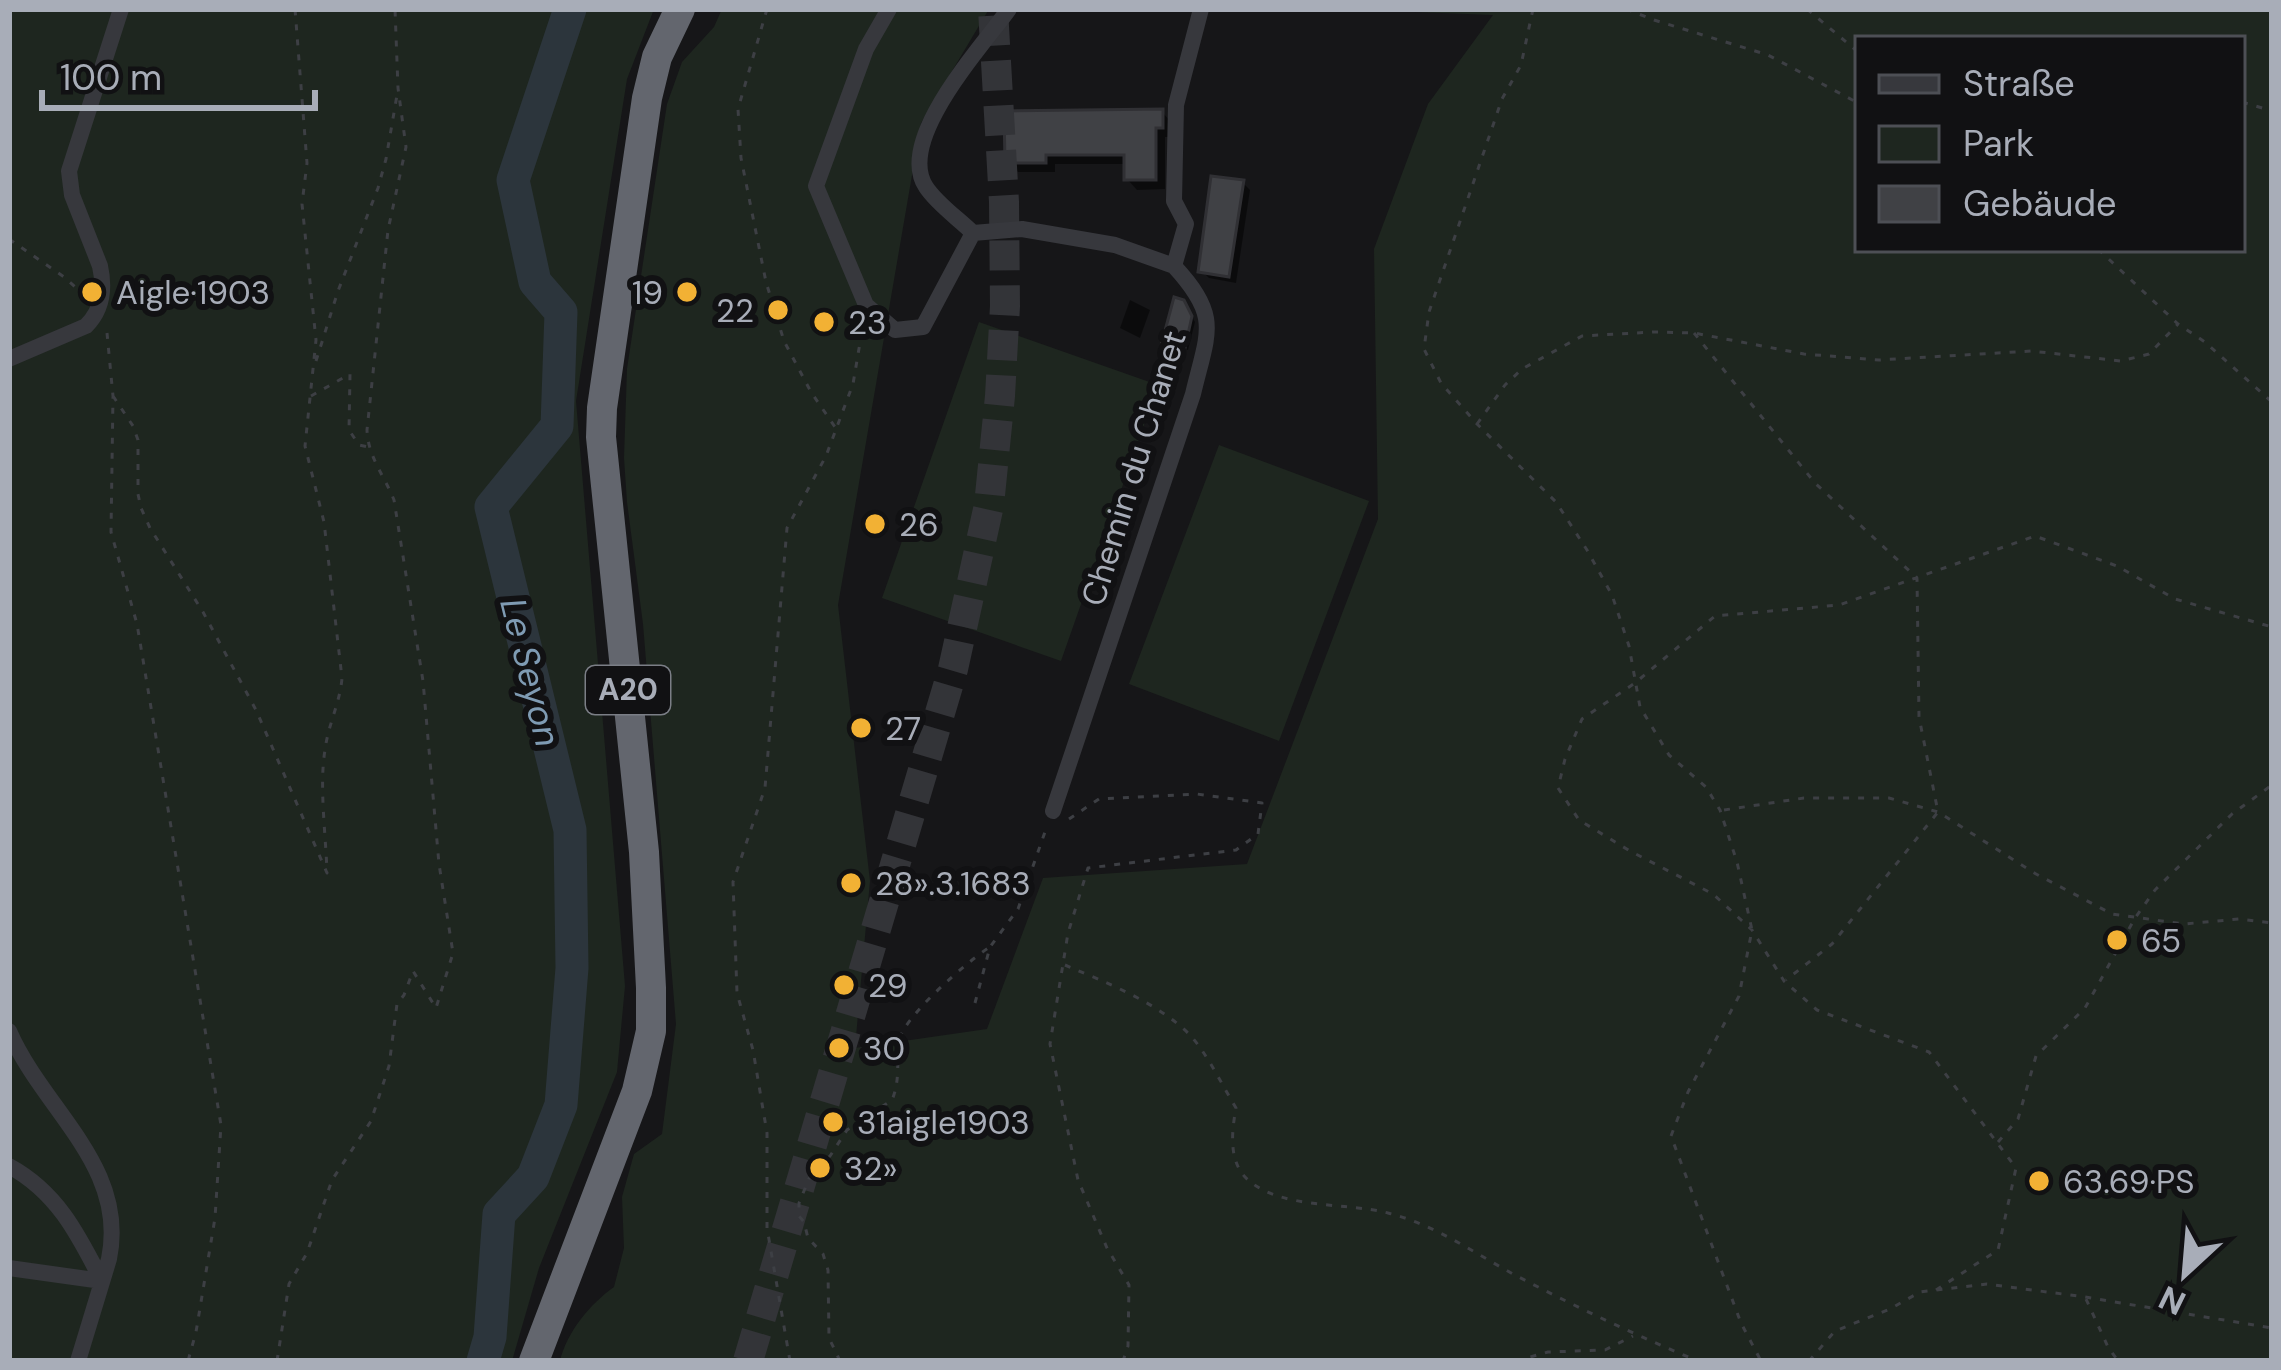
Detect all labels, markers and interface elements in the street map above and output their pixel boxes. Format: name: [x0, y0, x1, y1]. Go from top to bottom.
scale bar: [42, 36, 315, 110]
legend: [1855, 36, 2245, 252]
text: 100 m: [60, 54, 162, 101]
text: Straße: [1963, 60, 2075, 107]
text: Park: [1963, 120, 2034, 167]
text: Gebäude: [1963, 180, 2117, 227]
place label: Aigle·1903: [116, 271, 270, 314]
place label: 19: [632, 271, 663, 314]
marker: Aigle·1903: [79, 279, 105, 305]
marker: 19: [674, 279, 700, 305]
place label: 22: [716, 289, 754, 332]
marker: 22: [765, 297, 791, 323]
place label: 23: [848, 301, 887, 344]
marker: 23: [811, 309, 837, 335]
street label: Chemin du Chanet: [1071, 325, 1196, 611]
place label: 26: [899, 503, 939, 546]
marker: 26: [862, 511, 888, 537]
water label: Le Seyon: [489, 593, 572, 751]
road number: A20: [586, 666, 670, 714]
place label: 27: [885, 707, 921, 750]
marker: 27: [848, 715, 874, 741]
place label: 28».3.1683: [875, 862, 1031, 905]
marker: 28».3.1683: [838, 870, 864, 896]
place label: 65: [2141, 919, 2181, 962]
marker: 65: [2104, 927, 2130, 953]
place label: 29: [868, 964, 907, 1007]
marker: 29: [831, 972, 857, 998]
place label: 30: [863, 1027, 905, 1070]
marker: 30: [826, 1035, 852, 1061]
place label: 31aigle1903: [857, 1101, 1030, 1144]
marker: 31aigle1903: [820, 1109, 846, 1135]
place label: 32»: [844, 1147, 897, 1190]
marker: 32»: [807, 1155, 833, 1181]
place label: 63.69·PS: [2063, 1160, 2194, 1203]
marker: 63.69·PS: [2026, 1168, 2052, 1194]
north arrow: [2125, 1214, 2245, 1334]
text: N: [2152, 1276, 2192, 1325]

